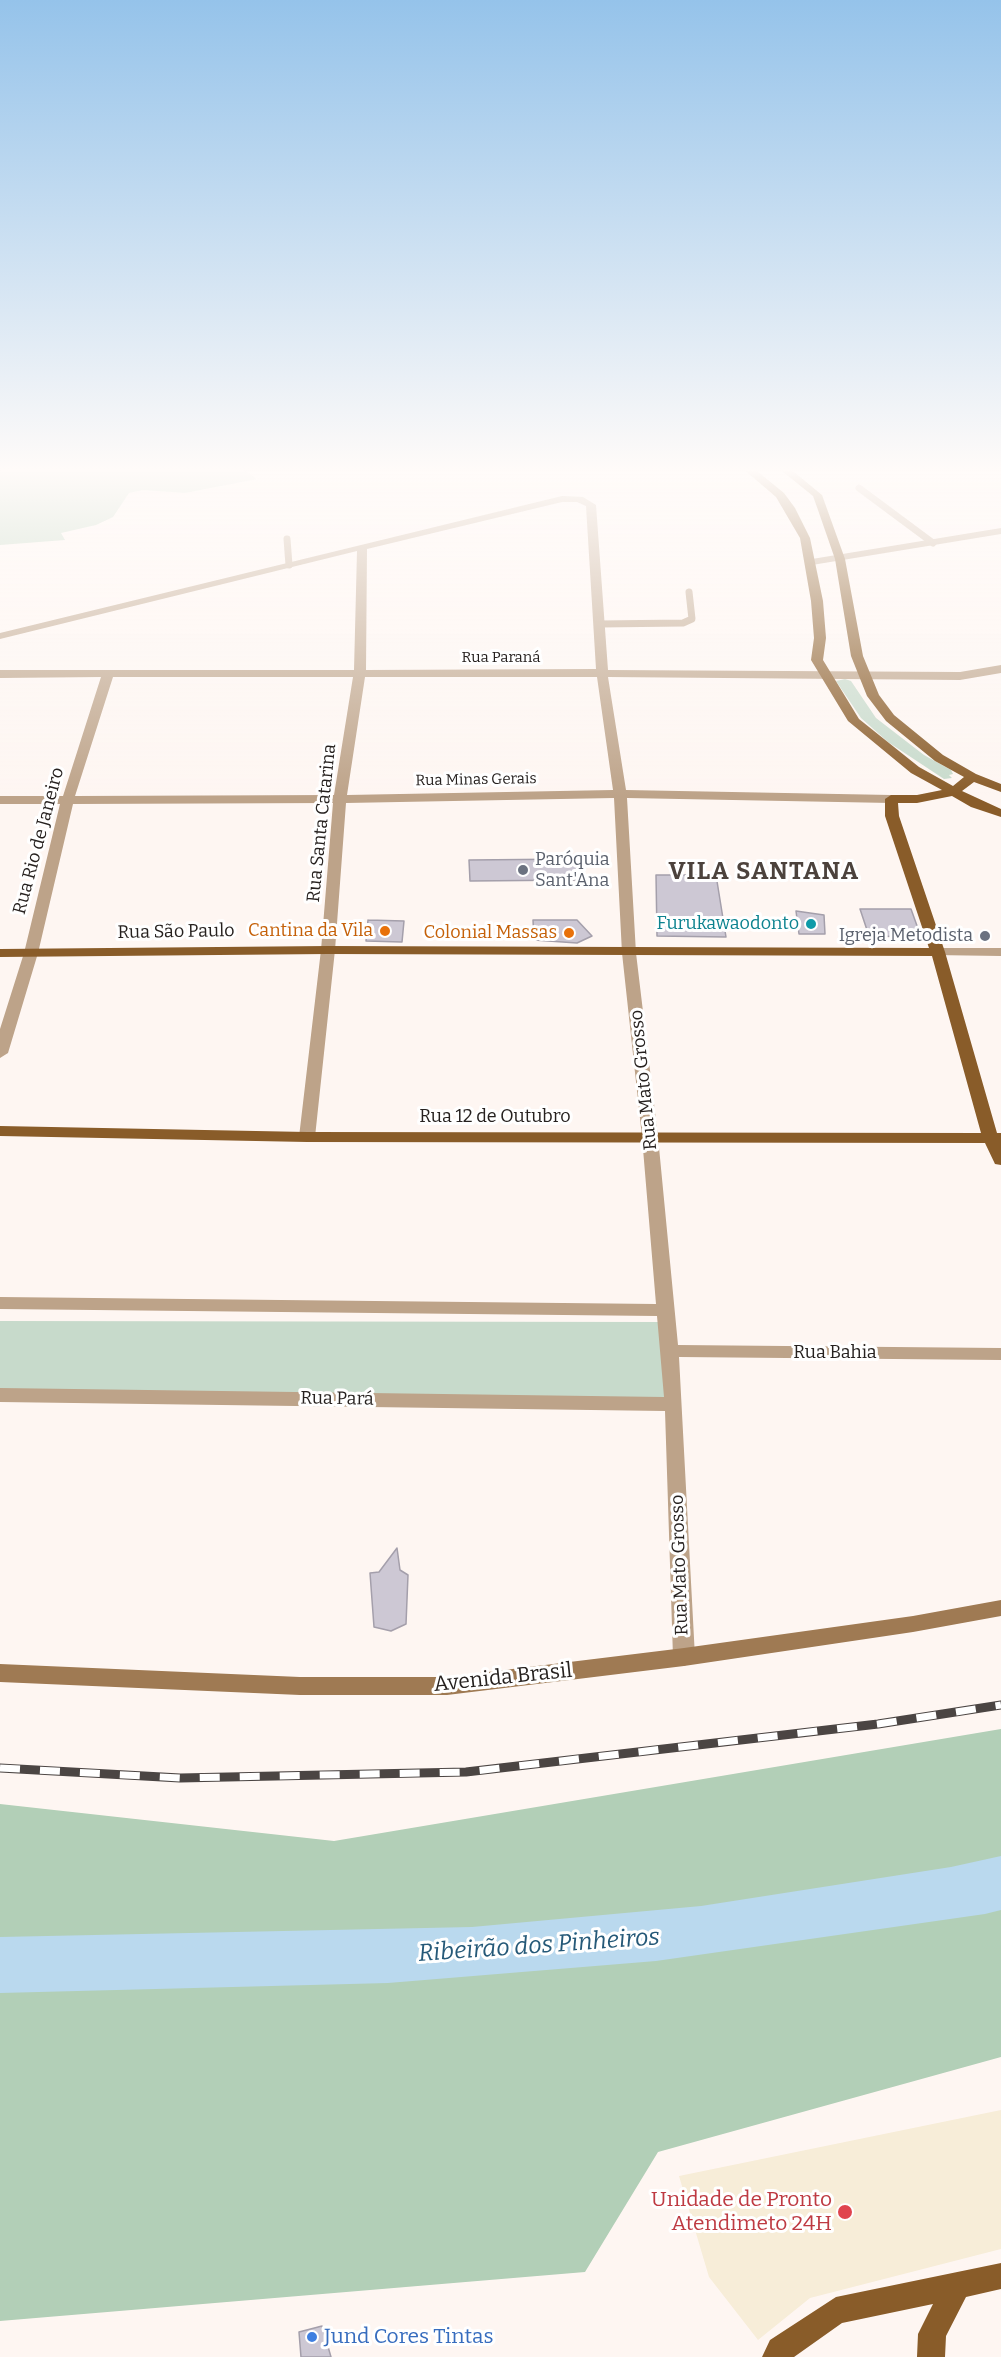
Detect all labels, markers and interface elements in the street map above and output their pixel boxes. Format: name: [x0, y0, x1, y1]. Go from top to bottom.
street label: Rua Paraná: [462, 649, 540, 667]
street label: Rua Santa Catarina: [303, 743, 341, 903]
street label: Rua Rio de Janeiro: [9, 765, 69, 917]
street label: Rua Minas Gerais: [415, 770, 537, 790]
place label: Paróquia Sant'Ana: [535, 849, 610, 892]
district label: VILA SANTANA: [668, 858, 860, 886]
marker: Paróquia Sant'Ana: [516, 863, 530, 877]
place label: Furukawaodonto: [657, 913, 799, 935]
marker: Furukawaodonto: [804, 917, 818, 931]
street label: Rua São Paulo: [117, 920, 235, 944]
place label: Cantina da Vila: [248, 920, 373, 942]
place label: Colonial Massas: [424, 922, 557, 944]
marker: Cantina da Vila: [378, 924, 392, 938]
place label: Igreja Metodista: [839, 925, 973, 947]
marker: Colonial Massas: [562, 926, 576, 940]
marker: Igreja Metodista: [978, 929, 992, 943]
street label: Rua Mato Grosso: [626, 1009, 662, 1151]
street label: Rua 12 de Outubro: [419, 1106, 571, 1128]
street label: Rua Bahia: [793, 1342, 877, 1364]
street label: Rua Pará: [300, 1388, 374, 1410]
street label: Rua Mato Grosso: [667, 1494, 693, 1636]
street label: Avenida Brasil: [433, 1658, 573, 1698]
water label: Ribeirão dos Pinheiros: [417, 1923, 661, 1969]
place label: Unidade de Pronto Atendimeto 24H: [651, 2187, 832, 2237]
marker: Unidade de Pronto Atendimeto 24H: [836, 2203, 854, 2221]
place label: Jund Cores Tintas: [324, 2324, 493, 2350]
marker: Jund Cores Tintas: [305, 2330, 319, 2344]

